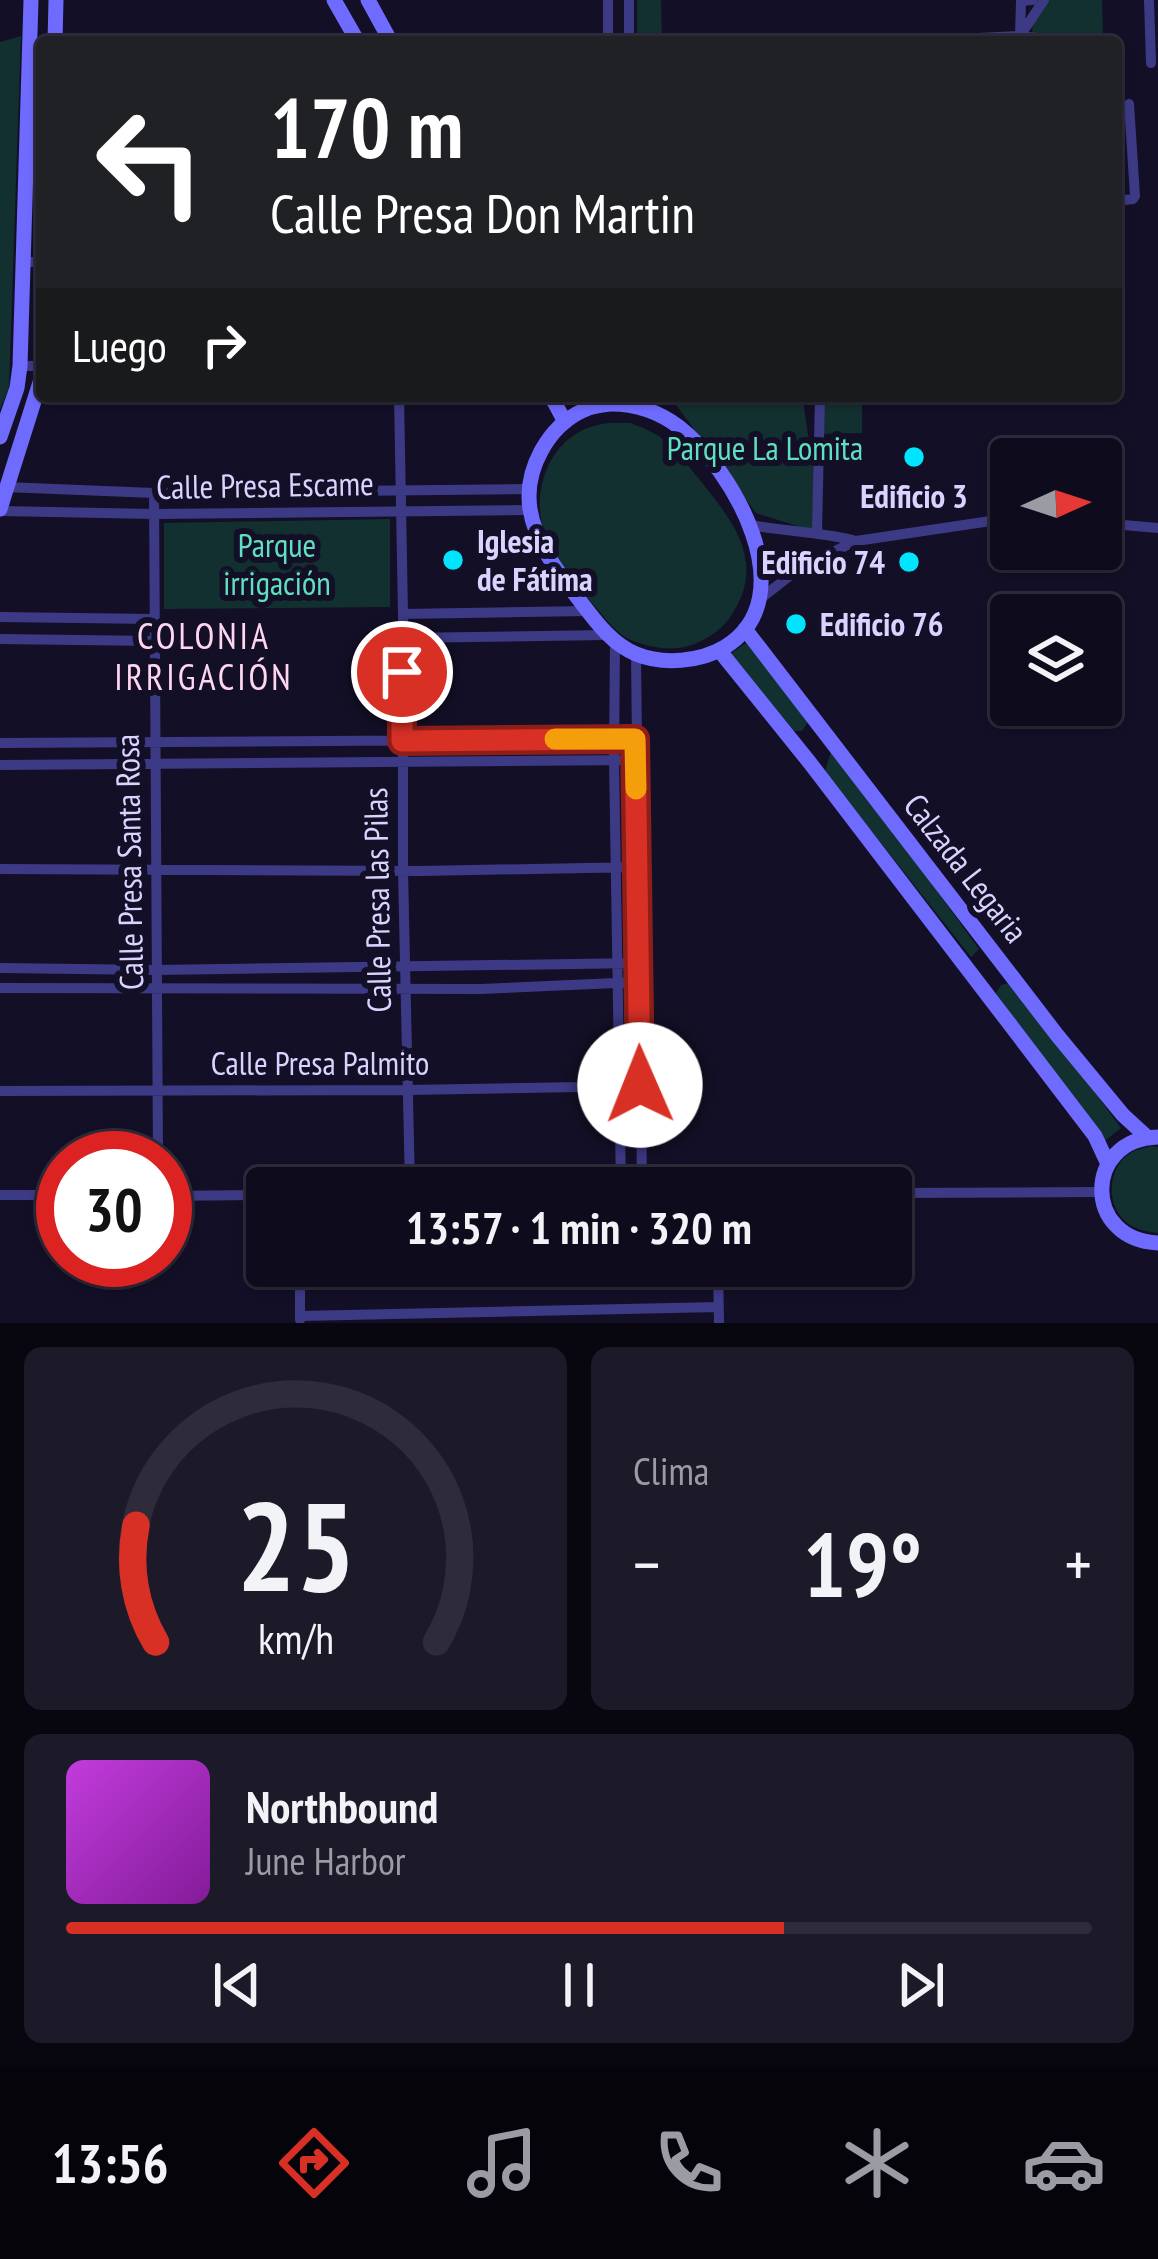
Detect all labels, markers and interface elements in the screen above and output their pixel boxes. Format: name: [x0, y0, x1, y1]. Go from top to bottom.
text: 170 m: [270, 72, 463, 181]
icon: left: [72, 84, 228, 240]
text: Calle Presa Don Martin: [270, 178, 695, 248]
icon: right: [191, 312, 257, 378]
text: Luego: [72, 316, 167, 374]
park label: Parque La Lomita: [667, 426, 863, 469]
north arrow: [990, 438, 1122, 570]
map controls: [990, 438, 1122, 726]
marker: Edificio 3: [901, 444, 927, 470]
street label: Calle Presa Escame: [156, 461, 374, 508]
place label: Edificio 3: [860, 474, 968, 517]
place label: Iglesia de Fátima: [477, 519, 593, 600]
park label: Parque irrigación: [223, 523, 331, 604]
place label: Edificio 74: [762, 540, 885, 583]
marker: Iglesia de Fátima: [440, 547, 466, 573]
marker: Edificio 74: [896, 549, 922, 575]
button: layers: [990, 594, 1122, 726]
place label: Edificio 76: [820, 602, 943, 645]
marker: Edificio 76: [783, 611, 809, 637]
district label: COLONIA IRRIGACIÓN: [114, 612, 294, 700]
pin: [351, 621, 453, 723]
icon: arrive: [369, 639, 435, 705]
street label: Calle Presa Santa Rosa: [105, 734, 152, 990]
street label: Calzada Legaria: [895, 784, 1038, 951]
street label: Calle Presa las Pilas: [353, 787, 400, 1013]
position arrow: [577, 1022, 703, 1148]
street label: Calle Presa Palmito: [211, 1041, 429, 1084]
speed limit sign: 30: [36, 1131, 192, 1287]
text: 13:57 · 1 min · 320 m: [406, 1198, 752, 1256]
text: Clima: [633, 1445, 709, 1496]
text: 25: [236, 1464, 355, 1625]
text: 19°: [803, 1505, 922, 1622]
text: −: [633, 1521, 660, 1606]
text: +: [1065, 1521, 1092, 1606]
text: km/h: [257, 1609, 334, 1665]
text: Northbound: [246, 1777, 438, 1835]
text: June Harbor: [246, 1835, 405, 1886]
icon: previous: [204, 1952, 270, 2018]
icon: pause: [546, 1952, 612, 2018]
icon: next: [888, 1952, 954, 2018]
icon: directions: [272, 2121, 356, 2205]
icon: music: [460, 2121, 544, 2205]
icon: phone: [647, 2121, 731, 2205]
icon: climate: [835, 2121, 919, 2205]
icon: car: [1022, 2121, 1106, 2205]
text: 13:56: [52, 2128, 169, 2198]

